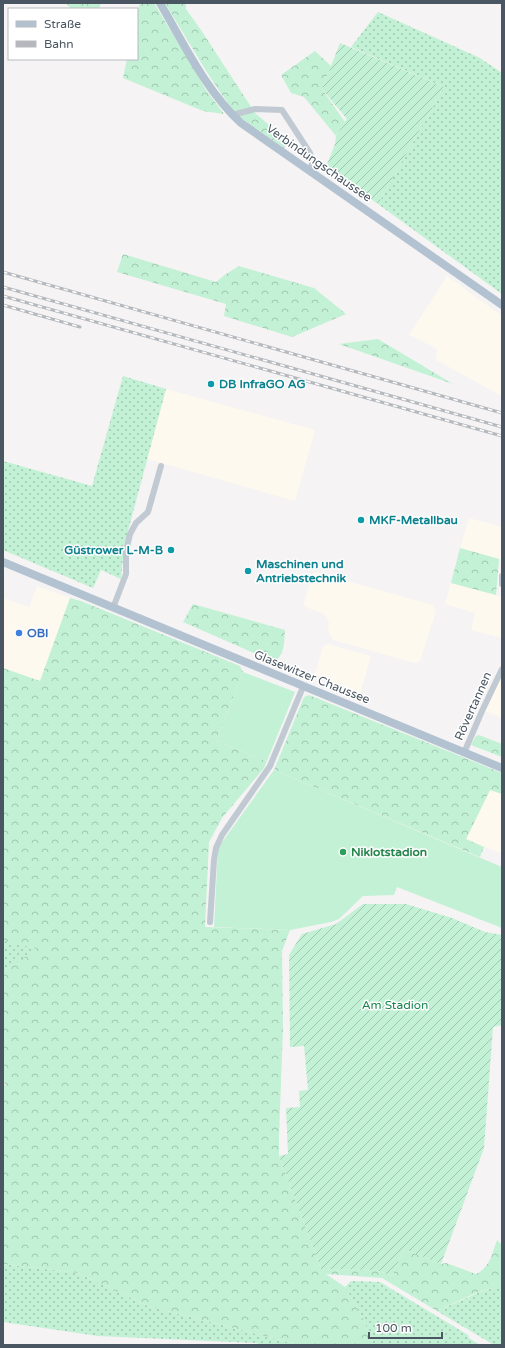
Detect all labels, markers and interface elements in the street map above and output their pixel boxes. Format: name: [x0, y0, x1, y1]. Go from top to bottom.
legend: [8, 8, 138, 60]
text: Straße: [44, 17, 81, 31]
text: Bahn: [44, 37, 74, 51]
street label: Verbindungschaussee: [264, 121, 374, 205]
place label: DB InfraGO AG: [219, 377, 306, 391]
marker: DB InfraGO AG: [206, 379, 216, 389]
place label: MKF-Metallbau: [369, 513, 458, 527]
marker: MKF-Metallbau: [356, 515, 366, 525]
place label: Güstrower L-M-B: [64, 543, 163, 557]
marker: Güstrower L-M-B: [166, 545, 176, 555]
place label: Maschinen und Antriebstechnik: [256, 557, 347, 585]
marker: Maschinen und Antriebstechnik: [243, 566, 253, 576]
place label: OBI: [27, 626, 48, 640]
marker: OBI: [14, 628, 24, 638]
street label: Glasewitzer Chaussee: [252, 647, 372, 707]
street label: Rövertannen: [452, 670, 494, 742]
place label: Niklotstadion: [351, 845, 427, 859]
marker: Niklotstadion: [338, 847, 348, 857]
park label: Am Stadion: [362, 998, 428, 1012]
scale bar: [369, 1314, 442, 1340]
text: 100 m: [375, 1321, 412, 1335]

